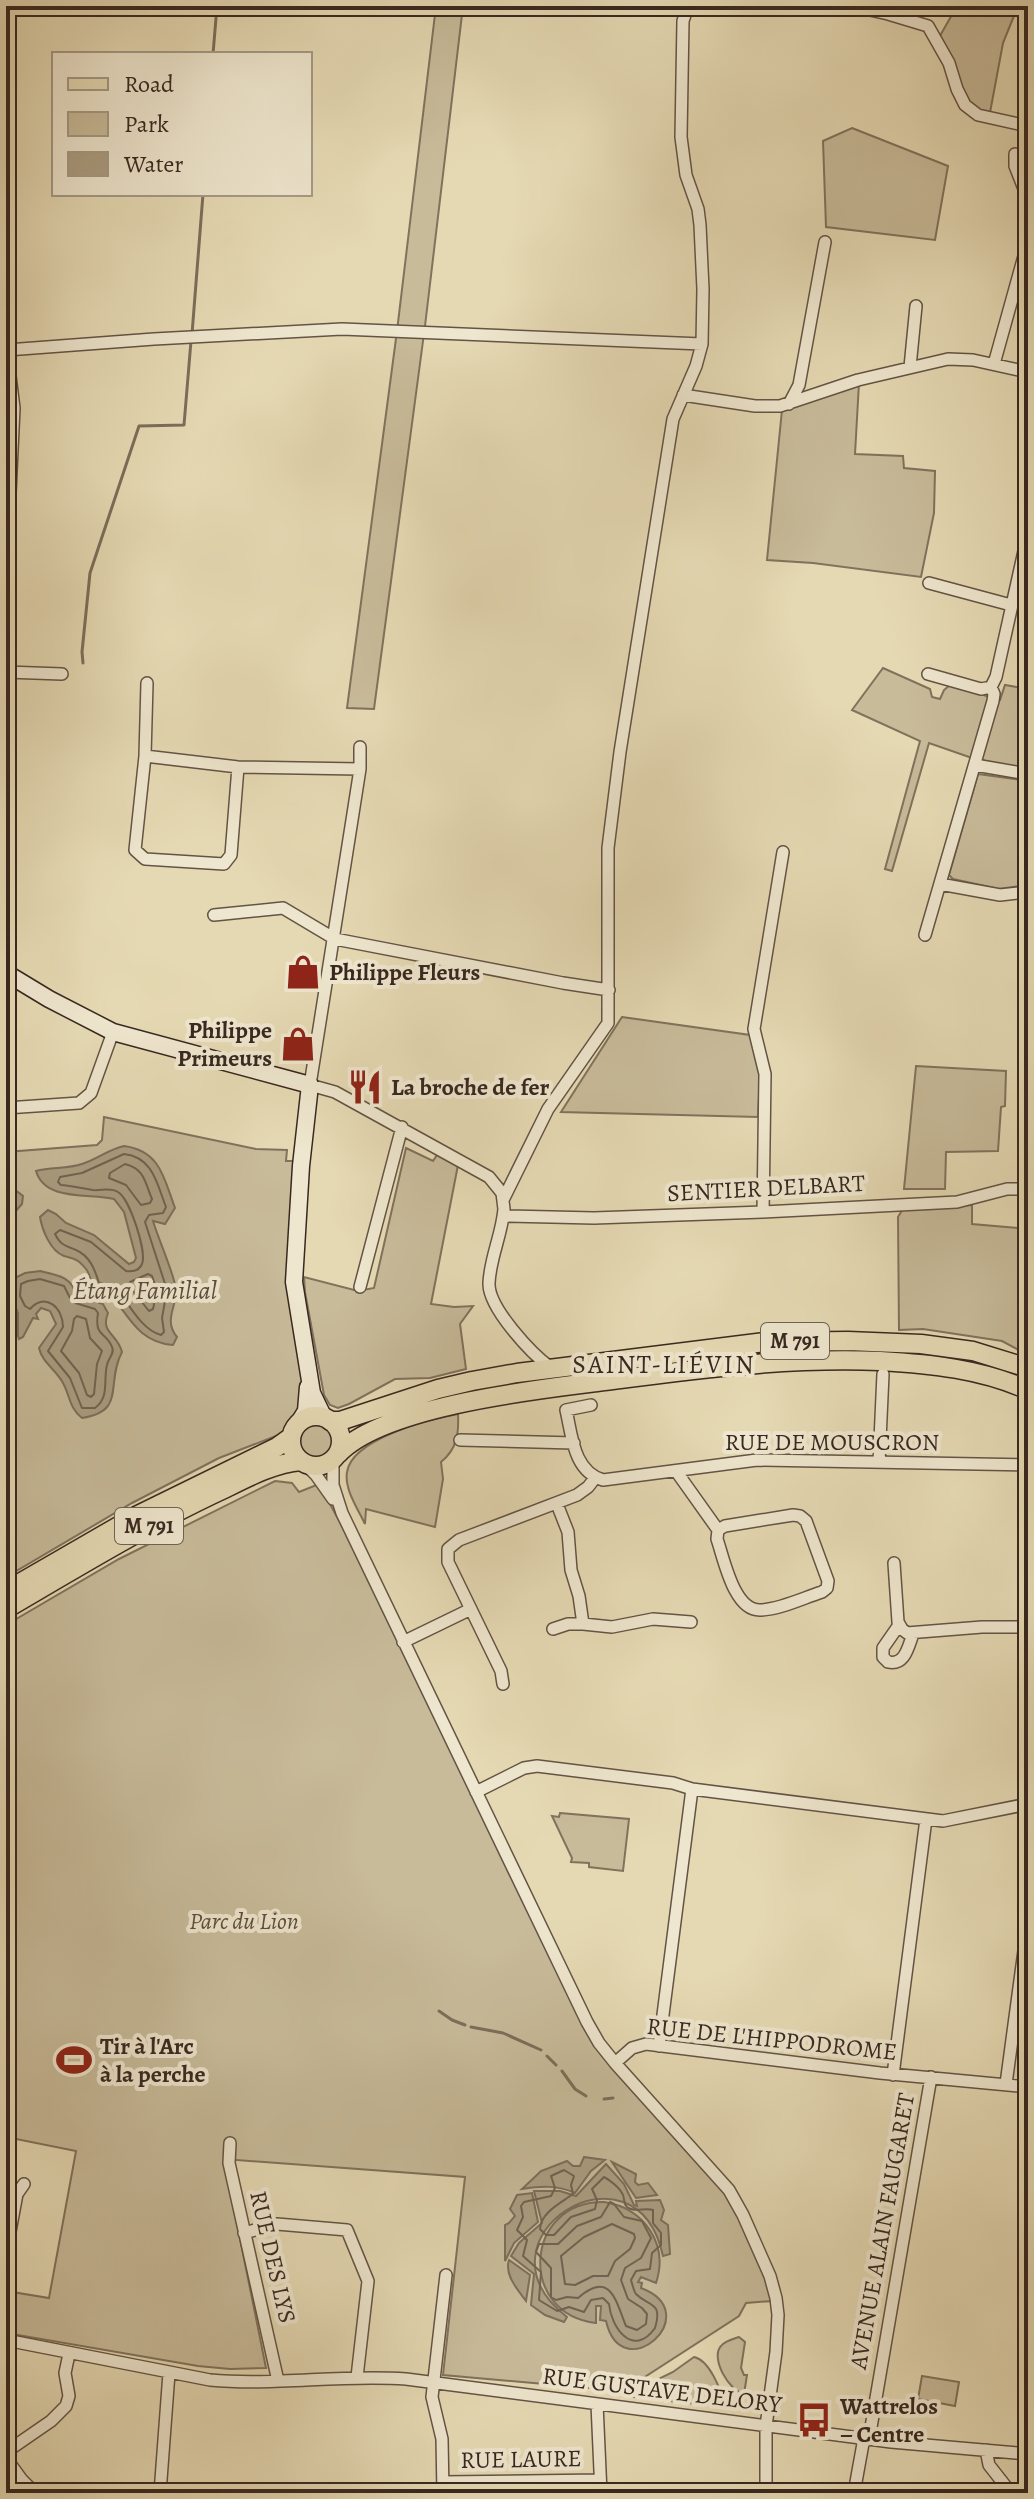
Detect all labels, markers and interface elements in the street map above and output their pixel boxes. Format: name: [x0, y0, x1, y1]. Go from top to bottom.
legend: [52, 52, 312, 196]
text: Road: [124, 68, 174, 100]
text: Park: [124, 108, 169, 140]
text: Water: [123, 148, 184, 180]
shop icon: Philippe Fleurs: [284, 953, 322, 991]
place label: Philippe Fleurs: [329, 956, 480, 988]
place label: Philippe Primeurs: [177, 1014, 272, 1074]
shop icon: Philippe Primeurs: [279, 1025, 317, 1063]
restaurant icon: La broche de fer: [346, 1068, 384, 1106]
place label: La broche de fer: [391, 1071, 550, 1103]
street label: SENTIER DELBART: [666, 1167, 866, 1209]
water label: Étang Familial: [73, 1273, 217, 1308]
road number: M 791: [761, 1323, 829, 1359]
district label: SAINT-LIÉVIN: [572, 1347, 756, 1382]
street label: RUE DE MOUSCRON: [725, 1426, 939, 1458]
road number: M 791: [115, 1508, 183, 1544]
park label: Parc du Lion: [189, 1905, 299, 1937]
street label: RUE DE L'HIPPODROME: [645, 2010, 899, 2068]
place label: Tir à l'Arc à la perche: [100, 2030, 206, 2090]
sports icon: Tir à l'Arc à la perche: [55, 2041, 93, 2079]
street label: AVENUE ALAIN FAUGARET: [842, 2090, 922, 2373]
street label: RUE DES LYS: [242, 2188, 304, 2326]
street label: RUE GUSTAVE DELORY: [540, 2359, 785, 2421]
place label: Wattrelos – Centre: [839, 2390, 938, 2450]
bus stop icon: Wattrelos – Centre: [795, 2401, 833, 2439]
street label: RUE LAURE: [460, 2442, 582, 2476]

